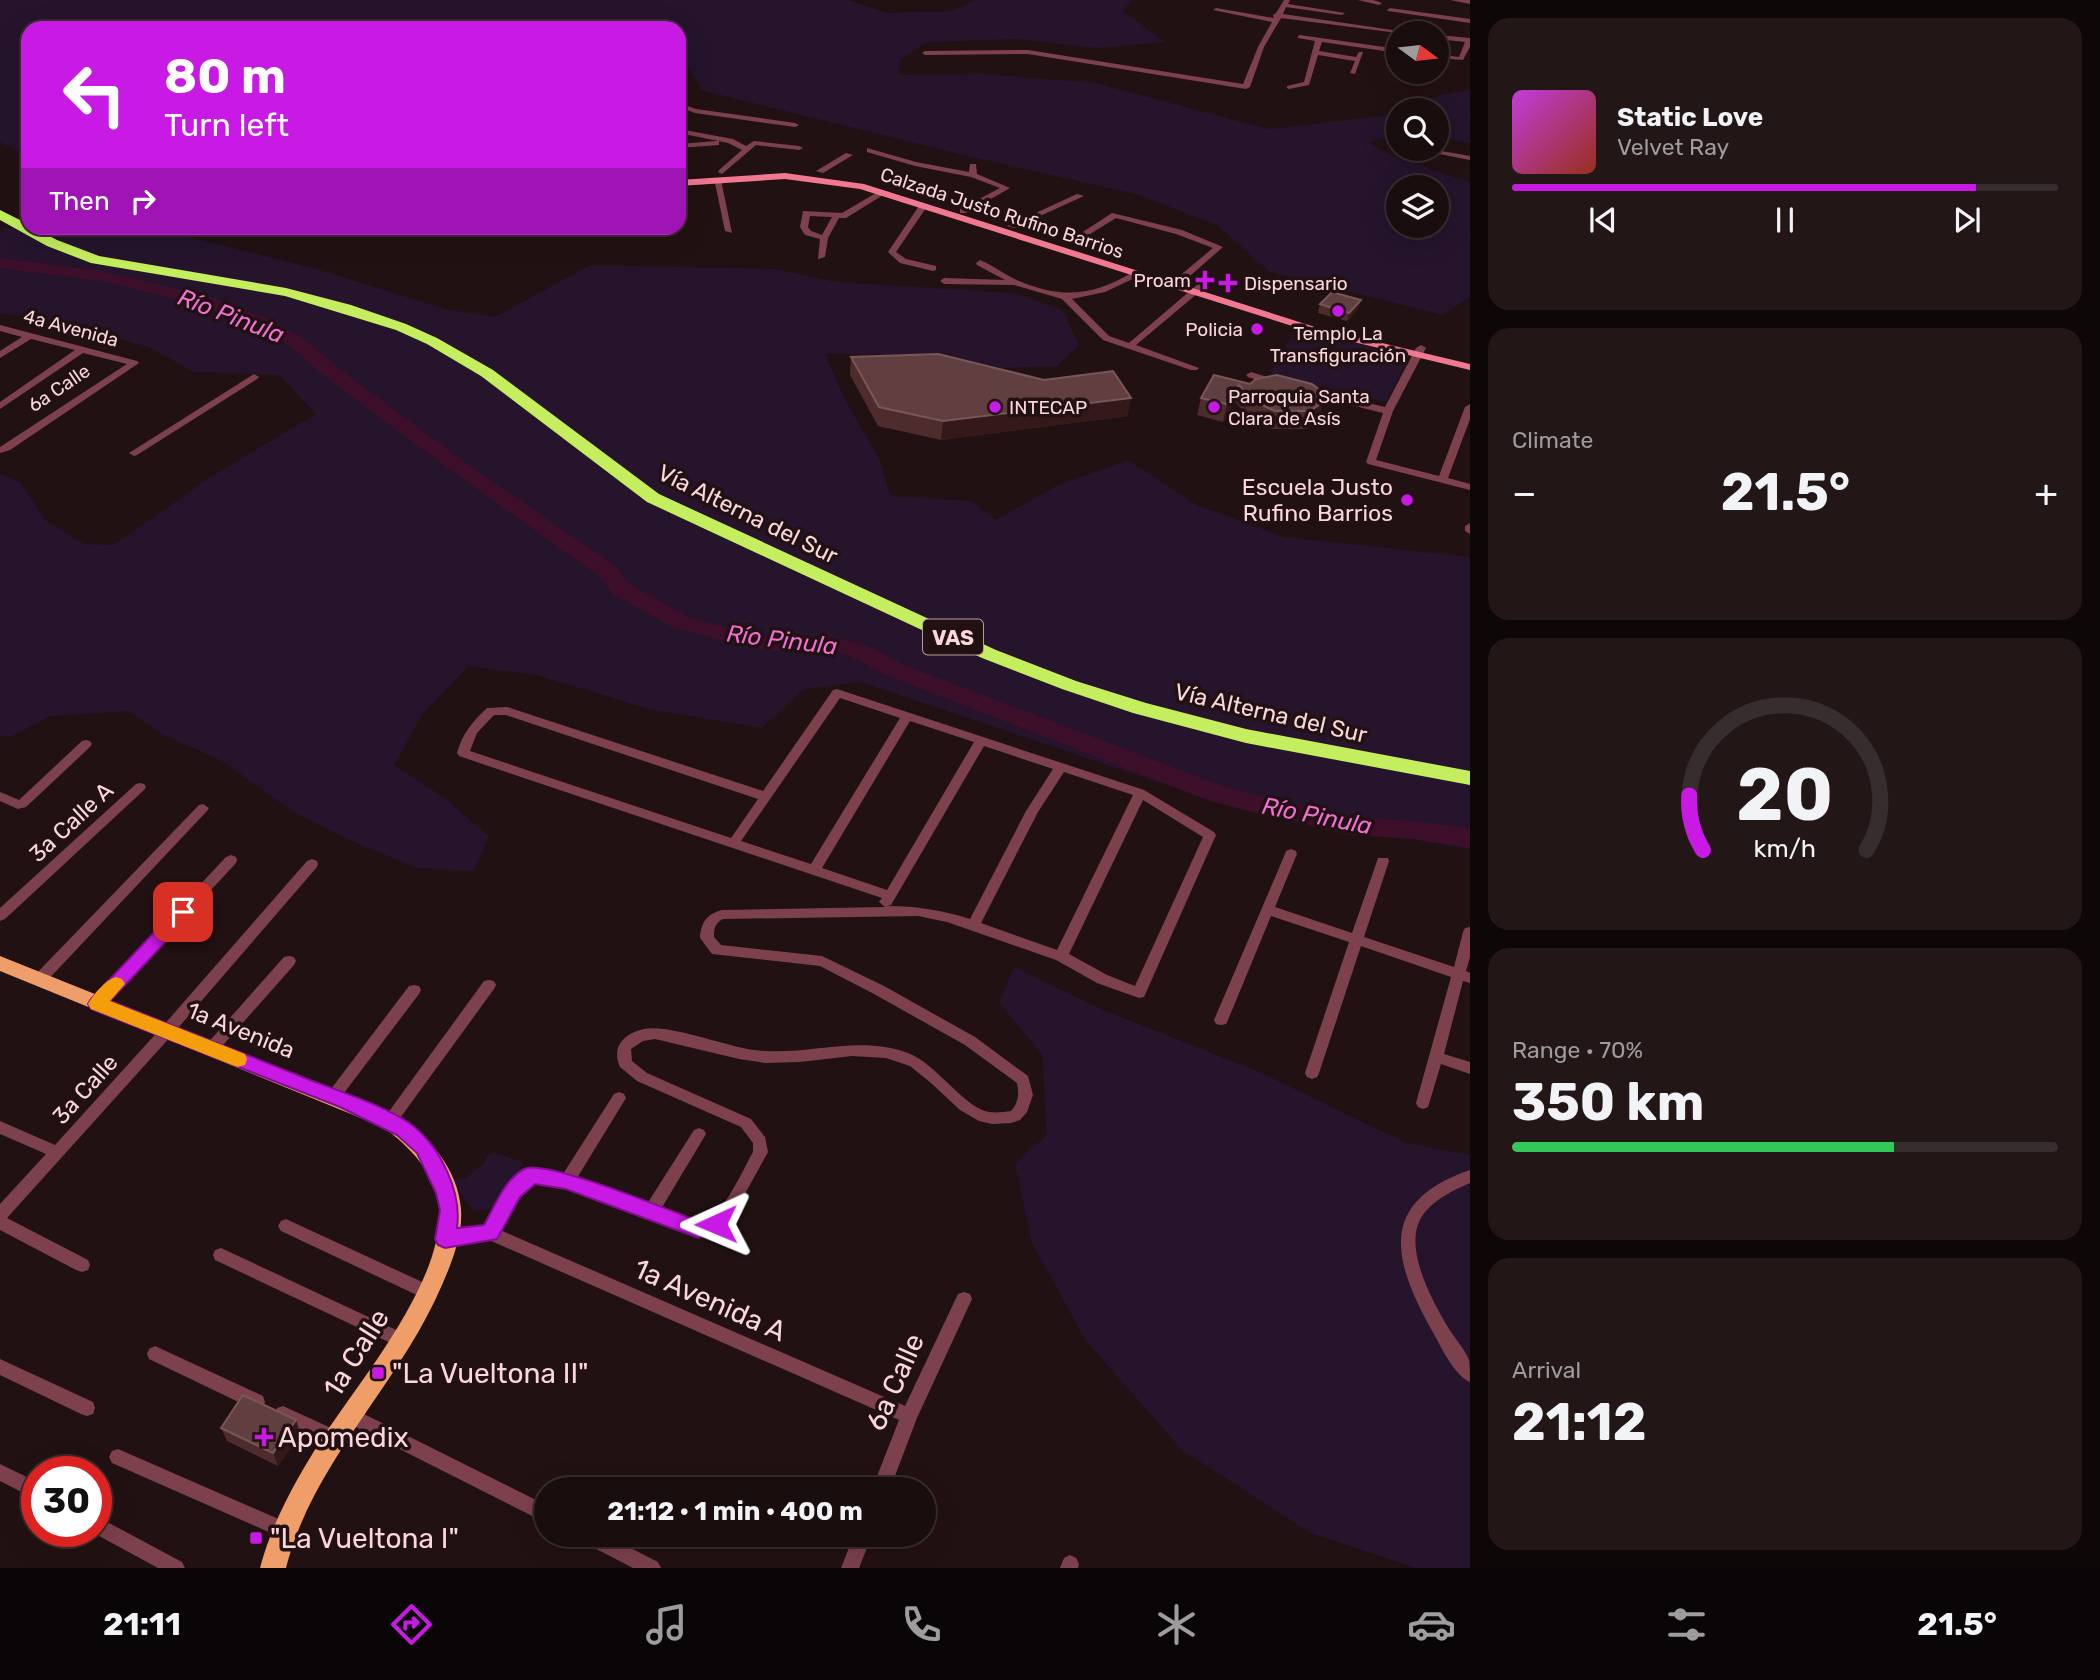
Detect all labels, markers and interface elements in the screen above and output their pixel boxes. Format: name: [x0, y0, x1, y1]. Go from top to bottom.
north arrow: [1386, 21, 1449, 84]
map controls: [1386, 21, 1449, 238]
text: 80 m: [164, 47, 286, 105]
icon: left: [49, 49, 140, 140]
button: search: [1386, 98, 1449, 161]
text: Static Love: [1617, 102, 1763, 133]
text: Turn left: [164, 106, 289, 144]
text: Velvet Ray: [1617, 133, 1729, 161]
street label: Calzada Justo Rufino Barrios: [877, 163, 1127, 263]
button: layers: [1386, 175, 1449, 238]
icon: right: [124, 182, 162, 220]
text: Then: [49, 186, 110, 217]
icon: previous: [1584, 201, 1622, 239]
icon: pause: [1766, 201, 1804, 239]
icon: next: [1948, 201, 1986, 239]
place label: Proam: [1133, 269, 1191, 292]
marker: Proam: [1197, 272, 1213, 288]
place label: Dispensario: [1244, 272, 1348, 295]
marker: Dispensario: [1218, 273, 1238, 293]
water label: Río Pinula: [174, 283, 288, 349]
marker: Templo La Transfiguración: [1330, 303, 1346, 319]
street label: 4a Avenida: [21, 304, 121, 352]
place label: Policia: [1185, 318, 1243, 341]
marker: Policia: [1249, 321, 1265, 337]
place label: Templo La Transfiguración: [1270, 322, 1406, 367]
street label: 6a Calle: [24, 359, 94, 417]
place label: Parroquia Santa Clara de Asís: [1228, 385, 1370, 430]
place label: INTECAP: [1009, 396, 1087, 419]
marker: INTECAP: [987, 399, 1003, 415]
marker: Parroquia Santa Clara de Asís: [1206, 399, 1222, 415]
text: Climate: [1512, 426, 1593, 454]
street label: Vía Alterna del Sur: [653, 458, 843, 570]
text: 21.5°: [1721, 461, 1850, 523]
text: −: [1512, 470, 1537, 516]
text: +: [2034, 470, 2058, 516]
place label: Escuela Justo Rufino Barrios: [1242, 473, 1393, 527]
marker: Escuela Justo Rufino Barrios: [1399, 492, 1415, 508]
water label: Río Pinula: [725, 619, 839, 661]
road number: VAS: [923, 620, 983, 654]
street label: Vía Alterna del Sur: [1172, 677, 1370, 749]
text: 20: [1737, 752, 1833, 838]
street label: 3a Calle A: [23, 776, 119, 868]
water label: Río Pinula: [1260, 792, 1374, 840]
text: km/h: [1754, 834, 1816, 863]
pin: [153, 882, 213, 942]
icon: arrive: [164, 893, 202, 931]
street label: 1a Avenida: [183, 996, 299, 1064]
text: Range · 70%: [1512, 1036, 1643, 1064]
street label: 3a Calle: [46, 1048, 124, 1130]
text: 350 km: [1512, 1071, 1704, 1133]
position arrow: [679, 1187, 753, 1261]
street label: 1a Avenida A: [629, 1252, 791, 1348]
street label: 1a Calle: [316, 1303, 396, 1403]
street label: 6a Calle: [859, 1328, 931, 1436]
text: Arrival: [1512, 1356, 1581, 1384]
place label: "La Vueltona II": [392, 1357, 589, 1390]
marker: "La Vueltona II": [370, 1365, 386, 1381]
text: 21:12: [1512, 1391, 1646, 1453]
place label: Apomedix: [278, 1421, 409, 1454]
marker: Apomedix: [256, 1429, 272, 1445]
speed limit sign: 30: [21, 1456, 112, 1547]
text: 21:12 · 1 min · 400 m: [607, 1496, 863, 1527]
place label: "La Vueltona I": [270, 1522, 459, 1555]
marker: "La Vueltona I": [248, 1530, 264, 1546]
icon: directions: [387, 1600, 436, 1649]
icon: music: [642, 1600, 691, 1649]
icon: phone: [897, 1600, 946, 1649]
icon: climate: [1152, 1600, 1201, 1649]
icon: car: [1407, 1600, 1456, 1649]
icon: filters: [1662, 1600, 1711, 1649]
text: 21:11: [103, 1605, 181, 1643]
text: 21.5°: [1917, 1605, 1997, 1643]

